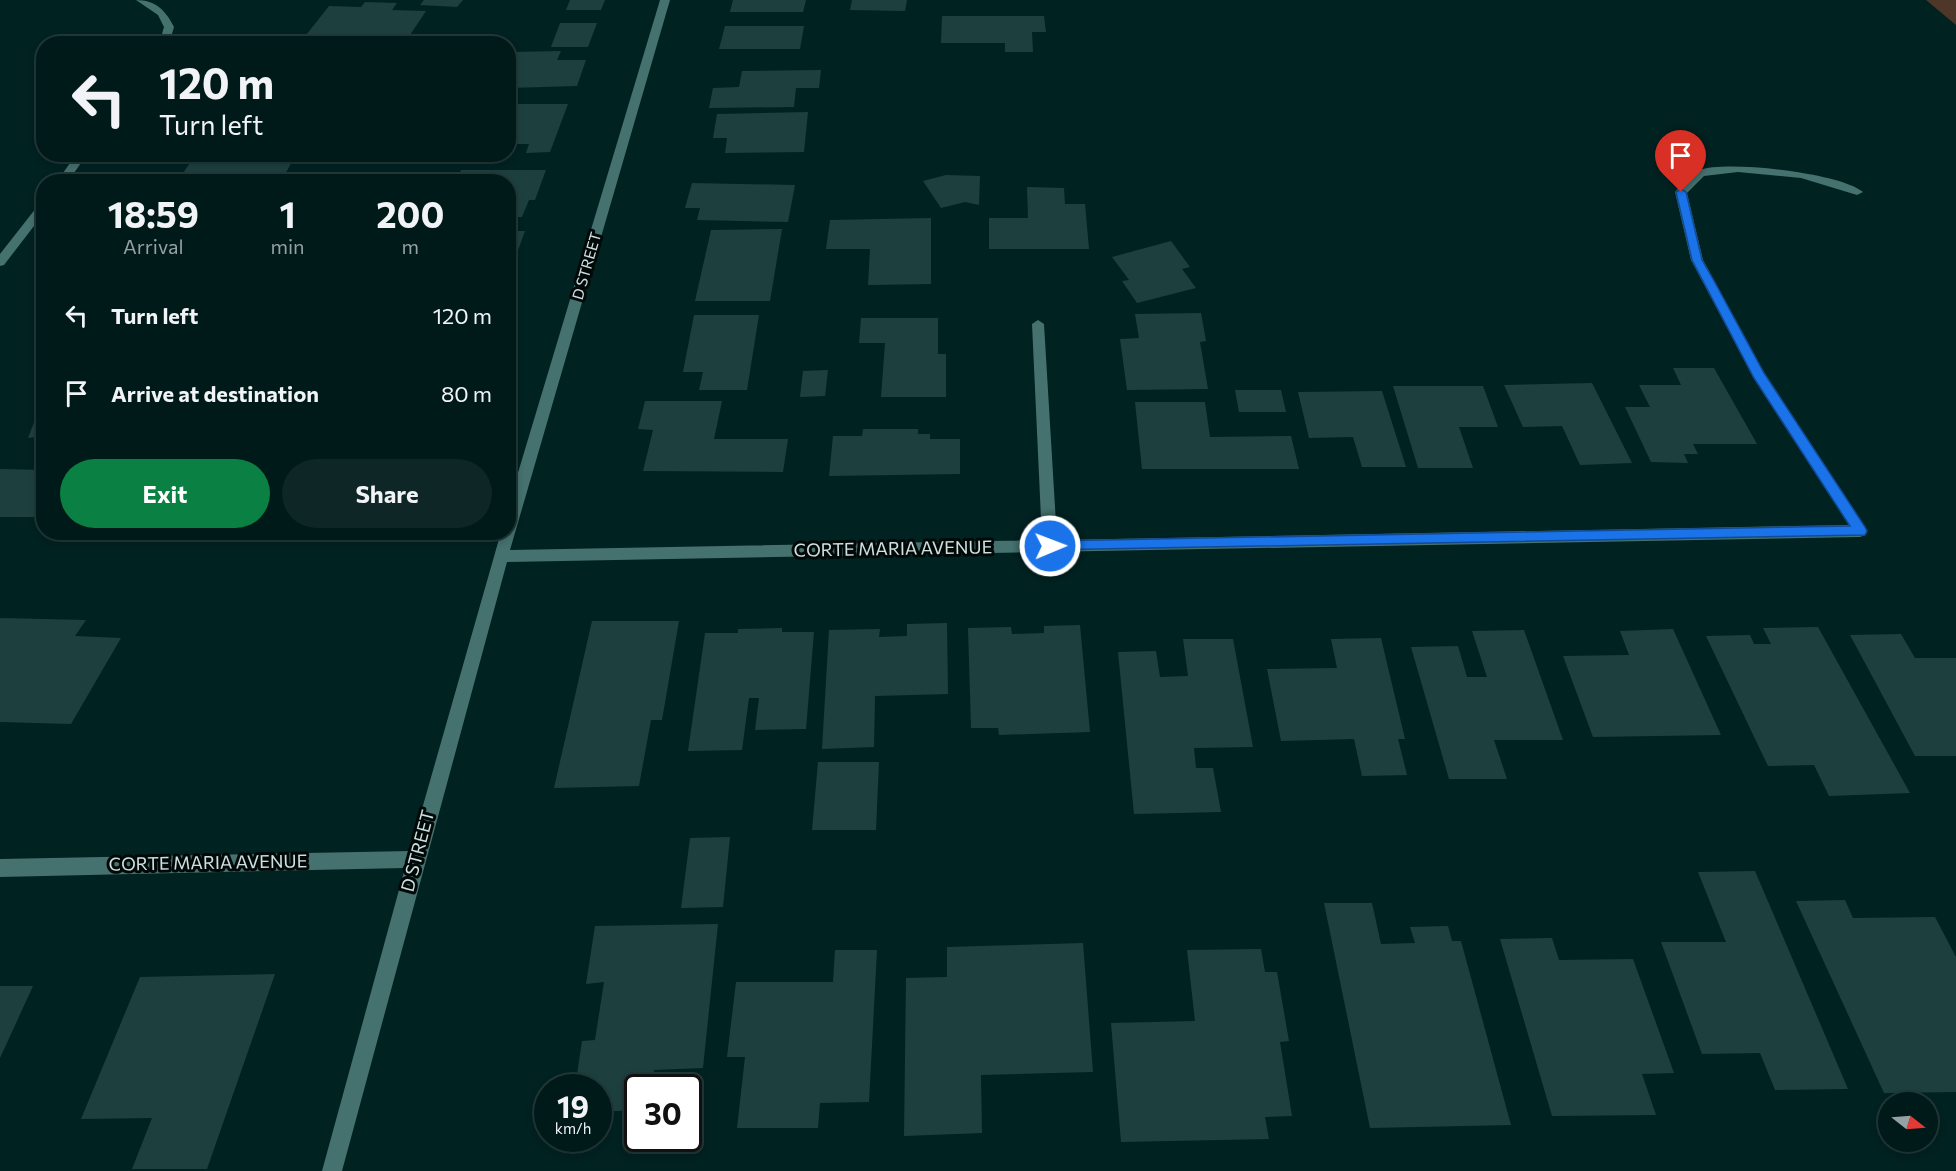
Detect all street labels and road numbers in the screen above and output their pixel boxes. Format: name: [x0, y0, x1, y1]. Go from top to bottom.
street label: D STREET: [568, 229, 604, 302]
street label: CORTE MARIA AVENUE: [794, 535, 992, 561]
street label: D STREET: [396, 808, 438, 894]
street label: CORTE MARIA AVENUE: [109, 849, 307, 875]

